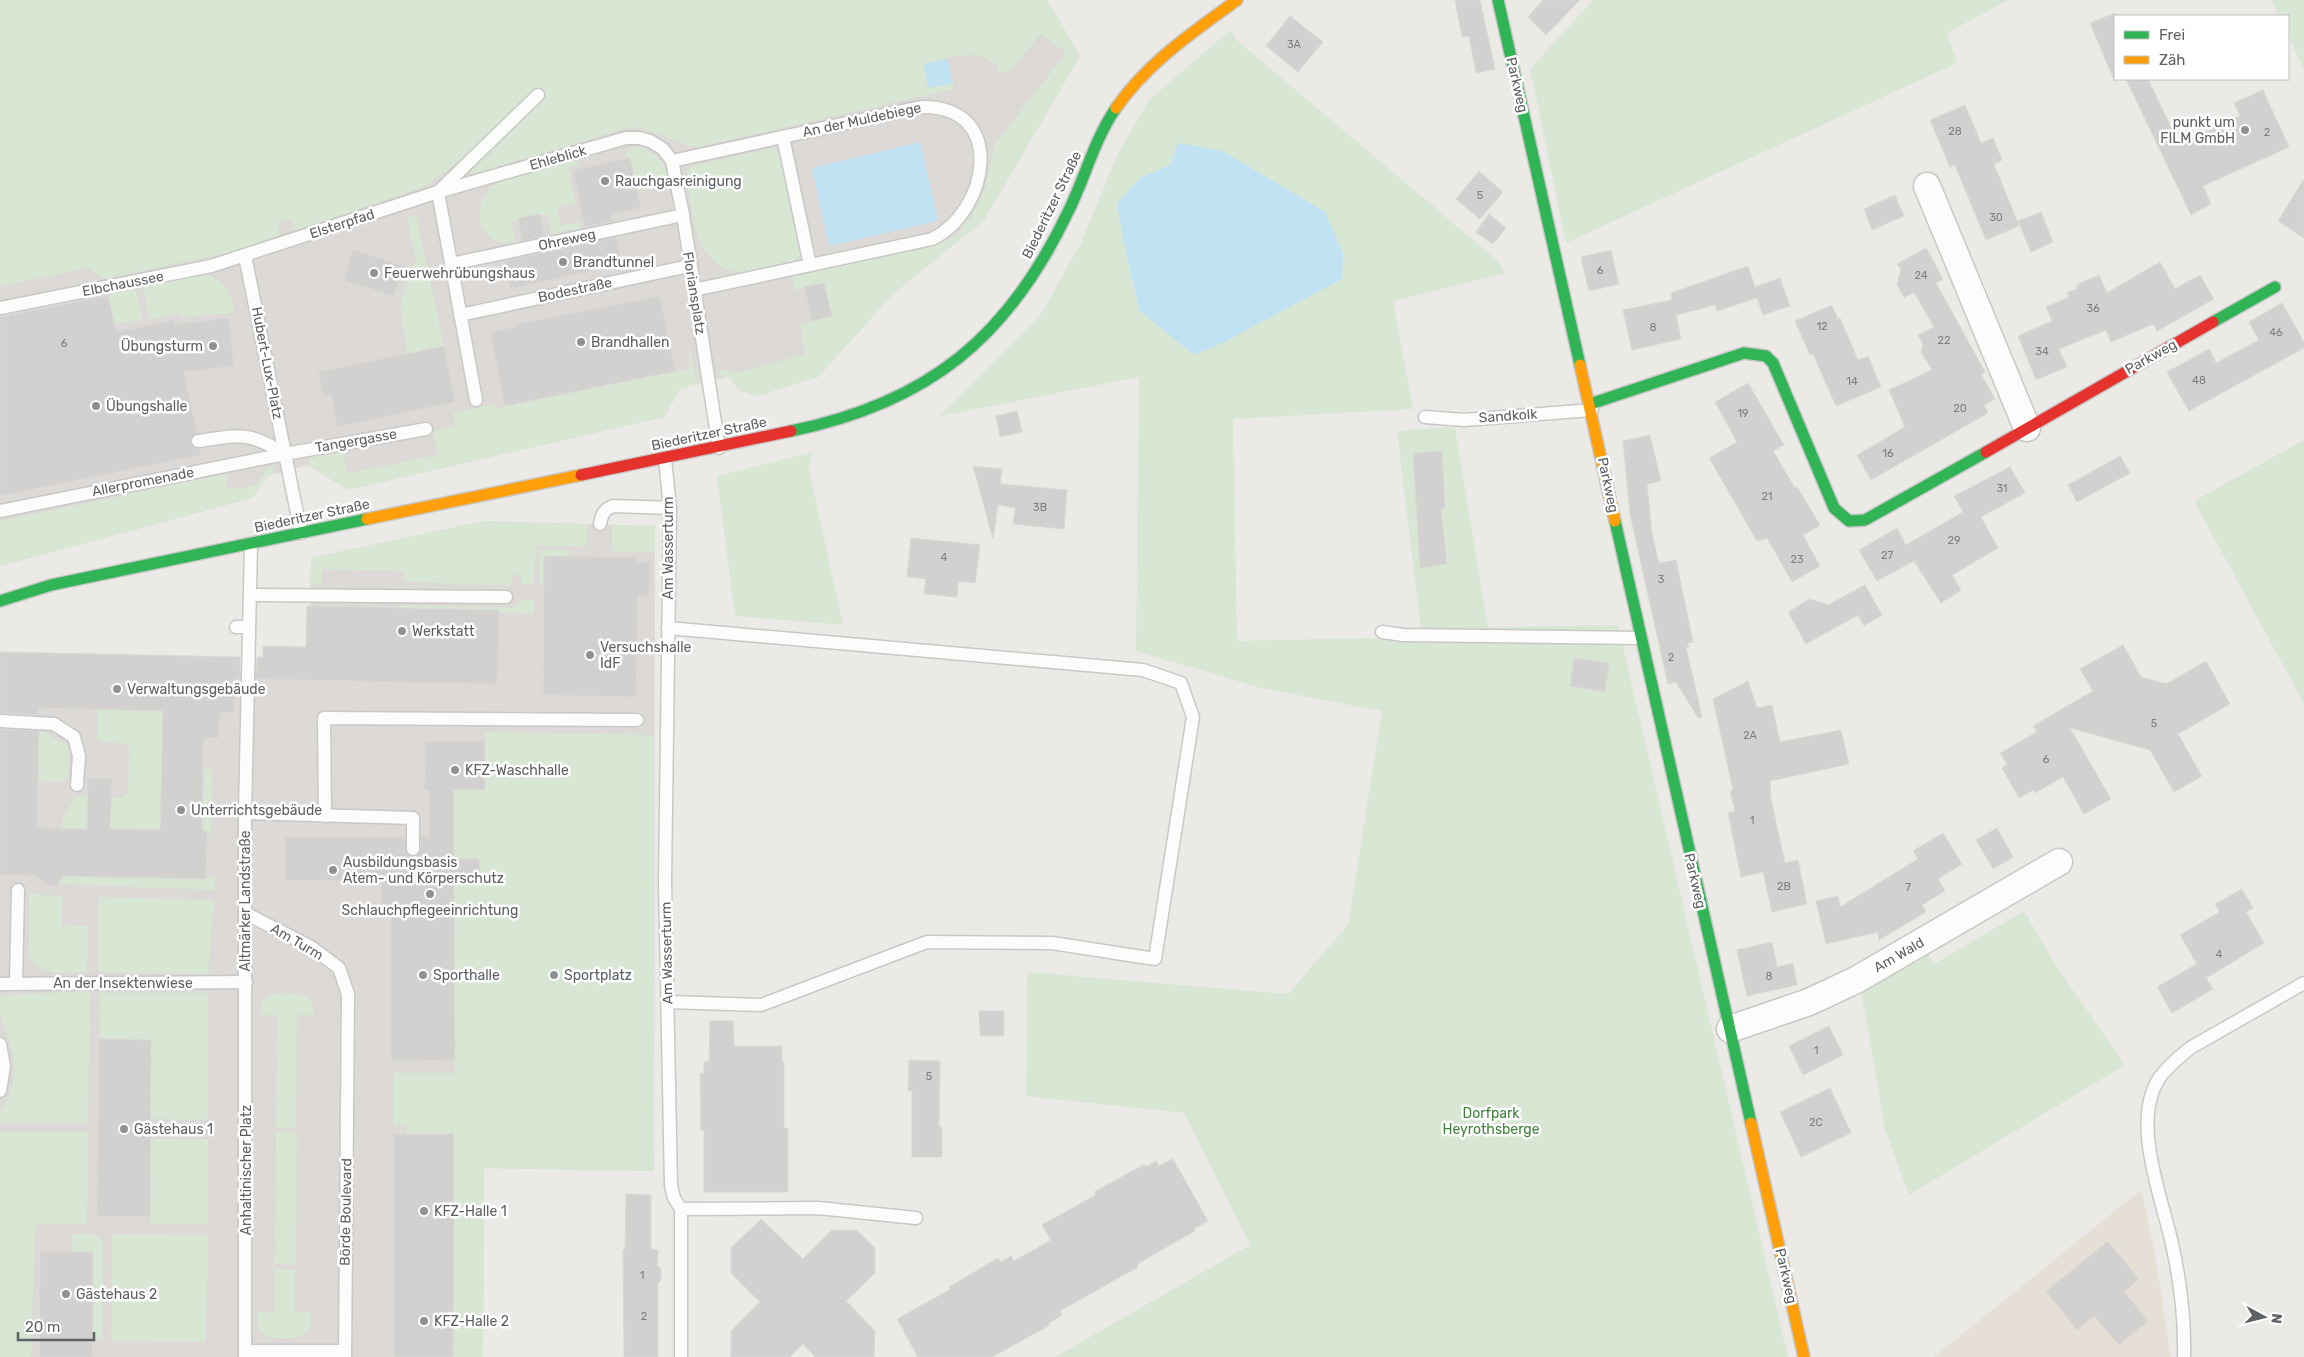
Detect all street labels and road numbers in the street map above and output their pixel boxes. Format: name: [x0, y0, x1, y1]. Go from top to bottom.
street label: Parkweg: [1502, 56, 1532, 114]
street label: An der Muldebiege: [801, 99, 923, 141]
street label: Ehleblick: [528, 142, 589, 174]
street label: Biederitzer Straße: [1019, 148, 1085, 262]
street label: Elsterpfad: [307, 206, 377, 242]
street label: Ohreweg: [537, 226, 597, 254]
street label: Floriansplatz: [679, 250, 709, 336]
street label: Elbchaussee: [81, 268, 165, 300]
street label: Bodestraße: [536, 274, 614, 306]
street label: Hubert-Lux-Platz: [248, 305, 286, 421]
street label: Parkweg: [2122, 336, 2180, 378]
street label: Sandkolk: [1478, 405, 1539, 427]
street label: Biederitzer Straße: [650, 413, 768, 455]
street label: Tangergasse: [314, 425, 398, 457]
street label: Parkweg: [1594, 456, 1622, 514]
street label: Allerpromenade: [91, 464, 196, 500]
street label: Biederitzer Straße: [253, 495, 371, 537]
street label: Am Wasserturm: [660, 497, 677, 599]
street label: Altmärker Landstraße: [237, 830, 254, 971]
street label: Parkweg: [1680, 852, 1710, 910]
street label: Am Wasserturm: [658, 901, 676, 1005]
street label: Am Turm: [268, 920, 326, 964]
street label: Am Wald: [1871, 934, 1927, 976]
street label: An der Insektenwiese: [53, 975, 193, 992]
street label: Anhaltinischer Platz: [238, 1105, 255, 1235]
street label: Börde Boulevard: [337, 1158, 355, 1266]
street label: Parkweg: [1771, 1247, 1801, 1305]

